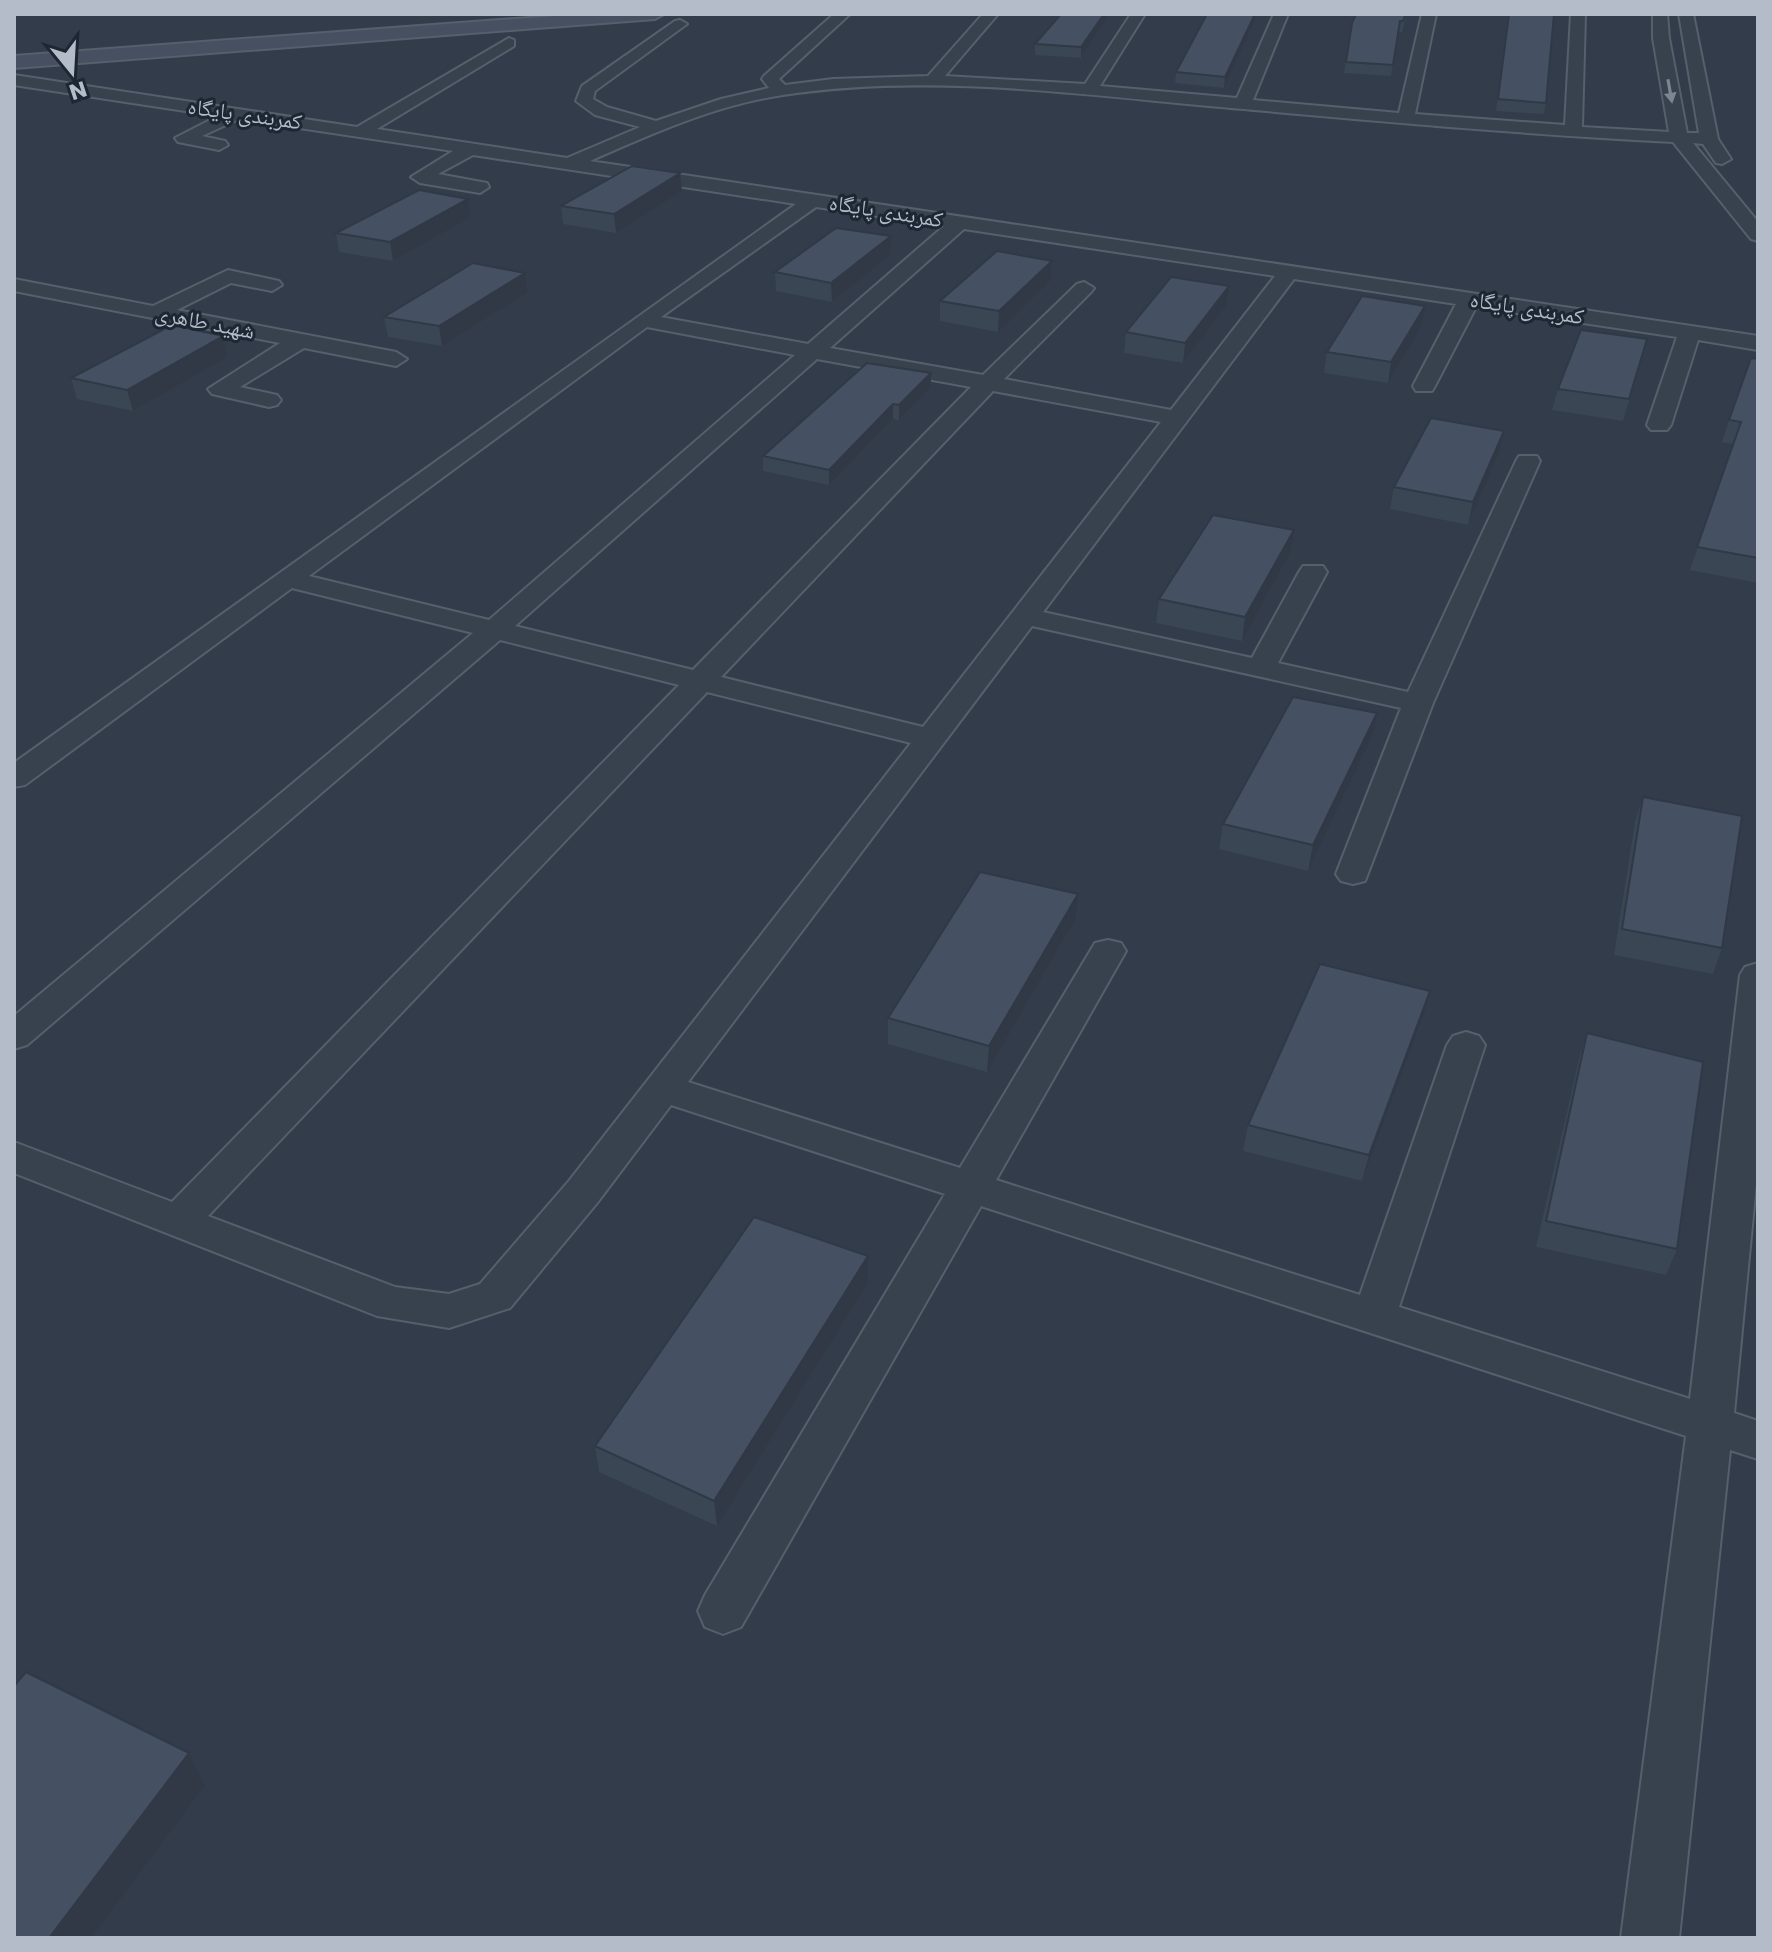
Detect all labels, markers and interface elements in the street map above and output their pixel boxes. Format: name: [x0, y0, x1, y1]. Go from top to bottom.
north arrow: [32, 32, 112, 112]
text: N: [65, 73, 91, 108]
one-way arrow: [1665, 79, 1677, 104]
street label: کمربندی پایگاه: [186, 91, 304, 137]
street label: کمربندی پایگاه: [827, 187, 945, 235]
street label: کمربندی پایگاه: [1468, 284, 1586, 332]
street label: شهید طاهری: [153, 297, 257, 347]

